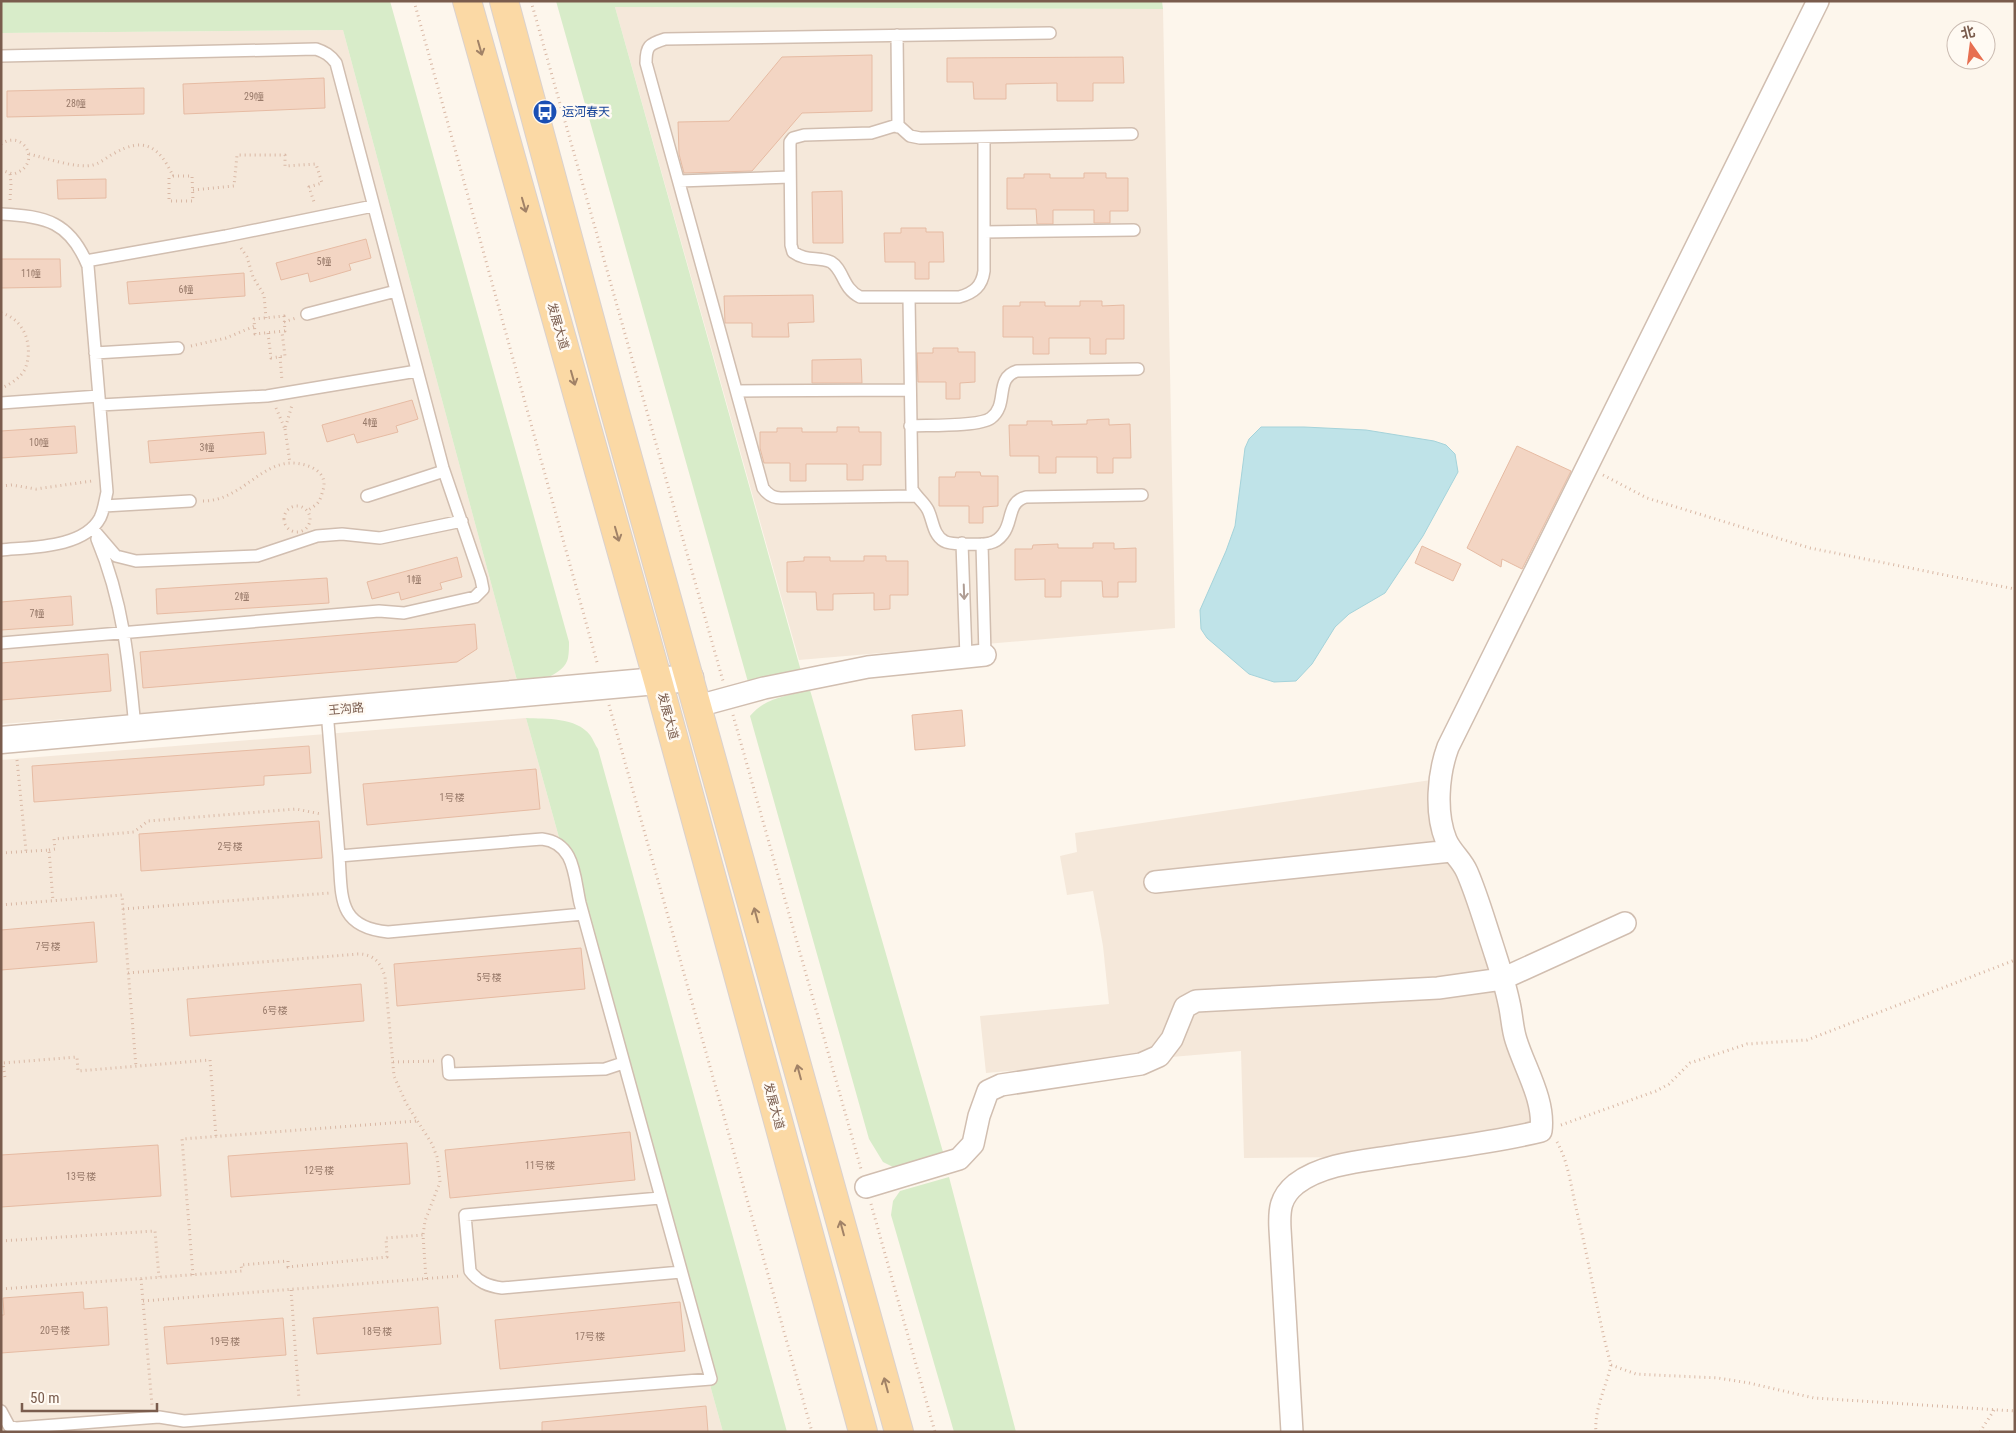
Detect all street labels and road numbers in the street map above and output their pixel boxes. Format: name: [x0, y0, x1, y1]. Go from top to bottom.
street label: 发展大道: [545, 301, 571, 351]
street label: 发展大道: [655, 691, 681, 741]
street label: 王沟路: [327, 700, 365, 718]
street label: 发展大道: [761, 1081, 787, 1131]

